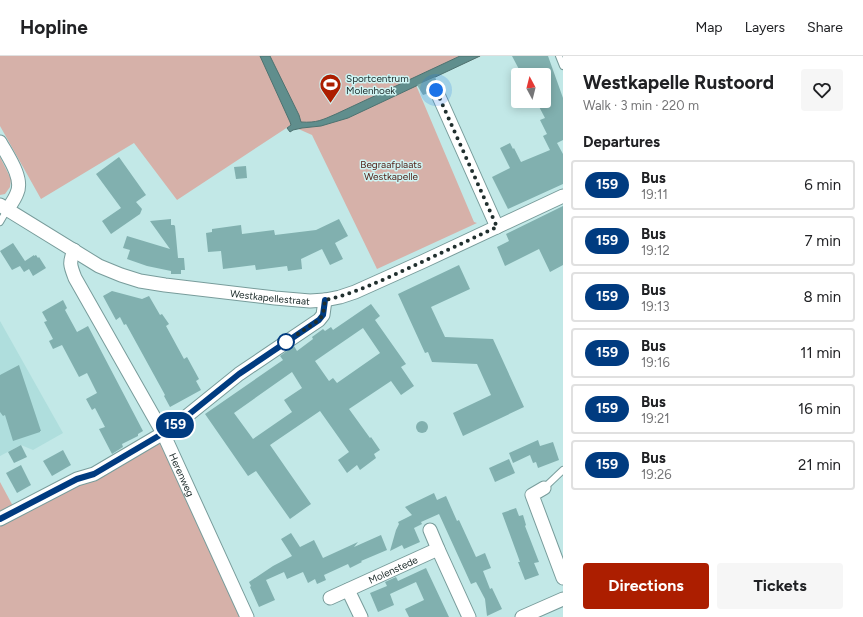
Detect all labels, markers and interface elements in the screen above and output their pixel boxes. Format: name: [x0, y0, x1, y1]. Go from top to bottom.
text: Hopline: [20, 16, 88, 39]
text: Map: [695, 19, 723, 36]
text: Layers: [745, 19, 785, 36]
text: Share: [807, 19, 843, 36]
north arrow: [511, 68, 551, 108]
map controls: [511, 68, 551, 108]
button: heart: [801, 69, 843, 111]
sports icon: Sportcentrum Molenhoek: [317, 71, 343, 104]
text: Westkapelle Rustoord: [583, 71, 774, 94]
place label: Sportcentrum Molenhoek: [346, 72, 409, 97]
your location: [426, 80, 446, 100]
text: Walk · 3 min · 220 m: [583, 98, 699, 113]
text: Departures: [583, 133, 660, 151]
park label: Begraafplaats Westkapelle: [360, 158, 422, 183]
text: Bus: [641, 169, 666, 187]
text: 159: [596, 176, 618, 193]
text: 6 min: [804, 176, 841, 194]
text: 19:11: [641, 187, 668, 202]
text: Bus: [641, 225, 666, 243]
text: 159: [596, 232, 618, 249]
text: 7 min: [805, 232, 841, 250]
text: 19:12: [641, 243, 670, 258]
text: Bus: [641, 281, 666, 299]
street label: Westkapellestraat: [229, 286, 311, 307]
text: 159: [596, 288, 618, 305]
text: 8 min: [803, 288, 841, 306]
text: 19:13: [641, 299, 669, 314]
unlabelled marker: [277, 333, 295, 351]
text: Bus: [641, 337, 666, 355]
text: 159: [596, 344, 618, 361]
text: 11 min: [800, 344, 841, 362]
text: 19:16: [641, 355, 670, 370]
text: Bus: [641, 393, 666, 411]
text: 159: [596, 400, 618, 417]
text: 16 min: [798, 400, 841, 418]
text: 19:21: [641, 411, 670, 426]
line badge: 159: [152, 412, 198, 438]
text: 159: [164, 416, 186, 433]
text: Bus: [641, 449, 666, 467]
street label: Herenweg: [166, 451, 198, 498]
text: 159: [596, 456, 618, 473]
text: 21 min: [798, 456, 841, 474]
text: 19:26: [641, 467, 672, 482]
street label: Molenstede: [366, 552, 420, 586]
button: Directions: [583, 563, 709, 609]
button: Tickets: [717, 563, 843, 609]

